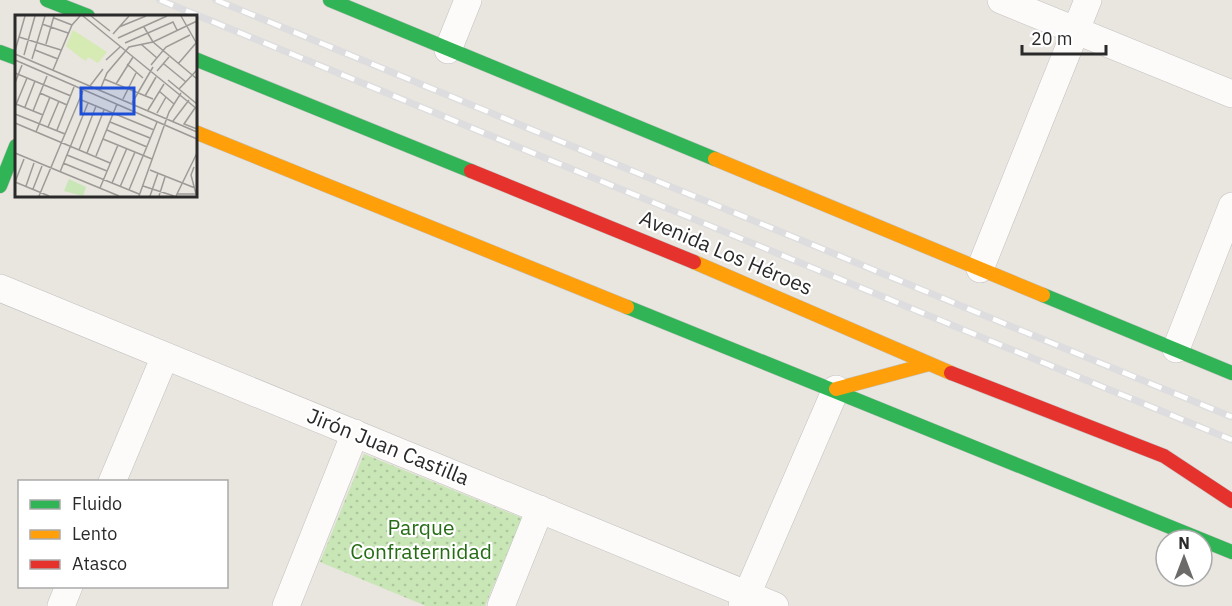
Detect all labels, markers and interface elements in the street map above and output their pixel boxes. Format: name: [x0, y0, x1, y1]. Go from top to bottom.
inset map: [15, 15, 196, 196]
scale bar: [1022, 18, 1106, 56]
text: 20 m: [1031, 27, 1073, 50]
street label: Avenida Los Héroes: [636, 203, 817, 301]
street label: Jirón Juan Castilla: [303, 401, 474, 491]
legend: [18, 480, 228, 588]
text: Fluido: [72, 492, 122, 515]
park label: Parque Confraternidad: [350, 513, 492, 565]
text: Lento: [72, 522, 117, 545]
north arrow: [1154, 528, 1214, 588]
text: N: [1178, 533, 1190, 553]
text: Atasco: [72, 552, 127, 575]

